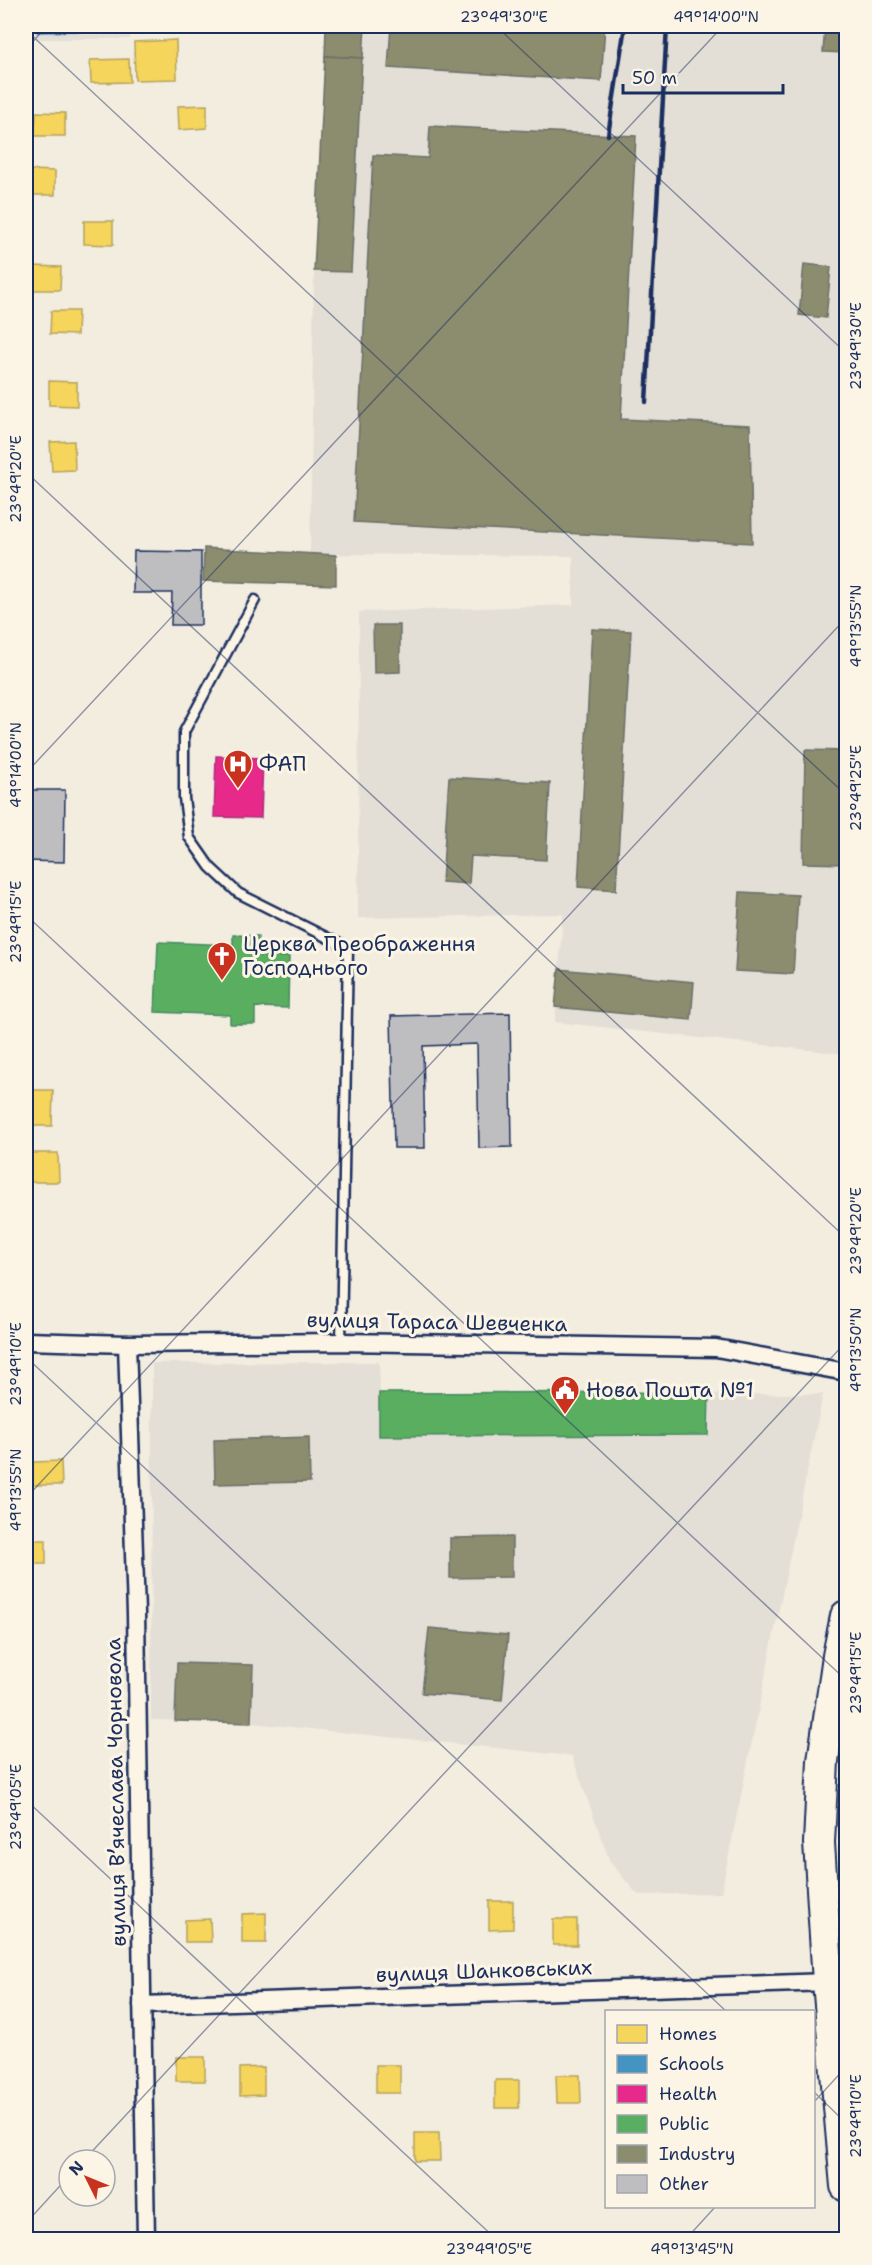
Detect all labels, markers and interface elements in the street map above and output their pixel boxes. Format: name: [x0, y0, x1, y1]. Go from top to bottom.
text: 23°49'30"E: [460, 7, 548, 27]
text: 49°14'00"N: [673, 7, 759, 27]
scale bar: [623, 57, 784, 95]
text: 50 m: [632, 66, 677, 90]
text: 23°49'30"E: [846, 302, 866, 390]
text: 23°49'20"E: [6, 435, 26, 523]
text: 49°13'55"N: [846, 585, 866, 667]
text: 49°14'00"N: [6, 722, 26, 808]
text: 23°49'25"E: [846, 745, 866, 831]
hospital icon: ФАП: [222, 748, 254, 790]
place label: ФАП: [259, 750, 306, 778]
text: 23°49'15"E: [6, 881, 26, 963]
place label: Церква Преображення Господнього: [243, 930, 476, 982]
church icon: Церква Преображення Господнього: [206, 940, 238, 982]
text: 23°49'20"E: [846, 1187, 866, 1275]
street label: вулиця Тараса Шевченка: [306, 1306, 568, 1338]
text: 49°13'50"N: [846, 1308, 866, 1392]
text: 23°49'10"E: [6, 1322, 26, 1406]
public building icon: Нова Пошта №1: [549, 1374, 581, 1416]
place label: Нова Пошта №1: [586, 1376, 754, 1404]
text: 49°13'55"N: [6, 1449, 26, 1531]
text: 23°49'15"E: [846, 1632, 866, 1714]
street label: вулиця Вʼячеслава Чорновола: [99, 1637, 133, 1947]
text: 23°49'05"E: [6, 1764, 26, 1850]
street label: вулиця Шанковських: [375, 1953, 593, 1989]
legend: [605, 2010, 815, 2208]
text: Homes: [659, 2022, 717, 2046]
text: Schools: [659, 2052, 725, 2076]
text: 23°49'10"E: [846, 2074, 866, 2158]
text: Health: [659, 2082, 717, 2106]
text: Public: [659, 2112, 709, 2136]
text: Industry: [659, 2142, 735, 2166]
north arrow: [57, 2148, 117, 2208]
text: N: [64, 2156, 88, 2180]
text: Other: [659, 2172, 709, 2196]
text: 23°49'05"E: [446, 2239, 532, 2259]
text: 49°13'45"N: [650, 2239, 734, 2259]

